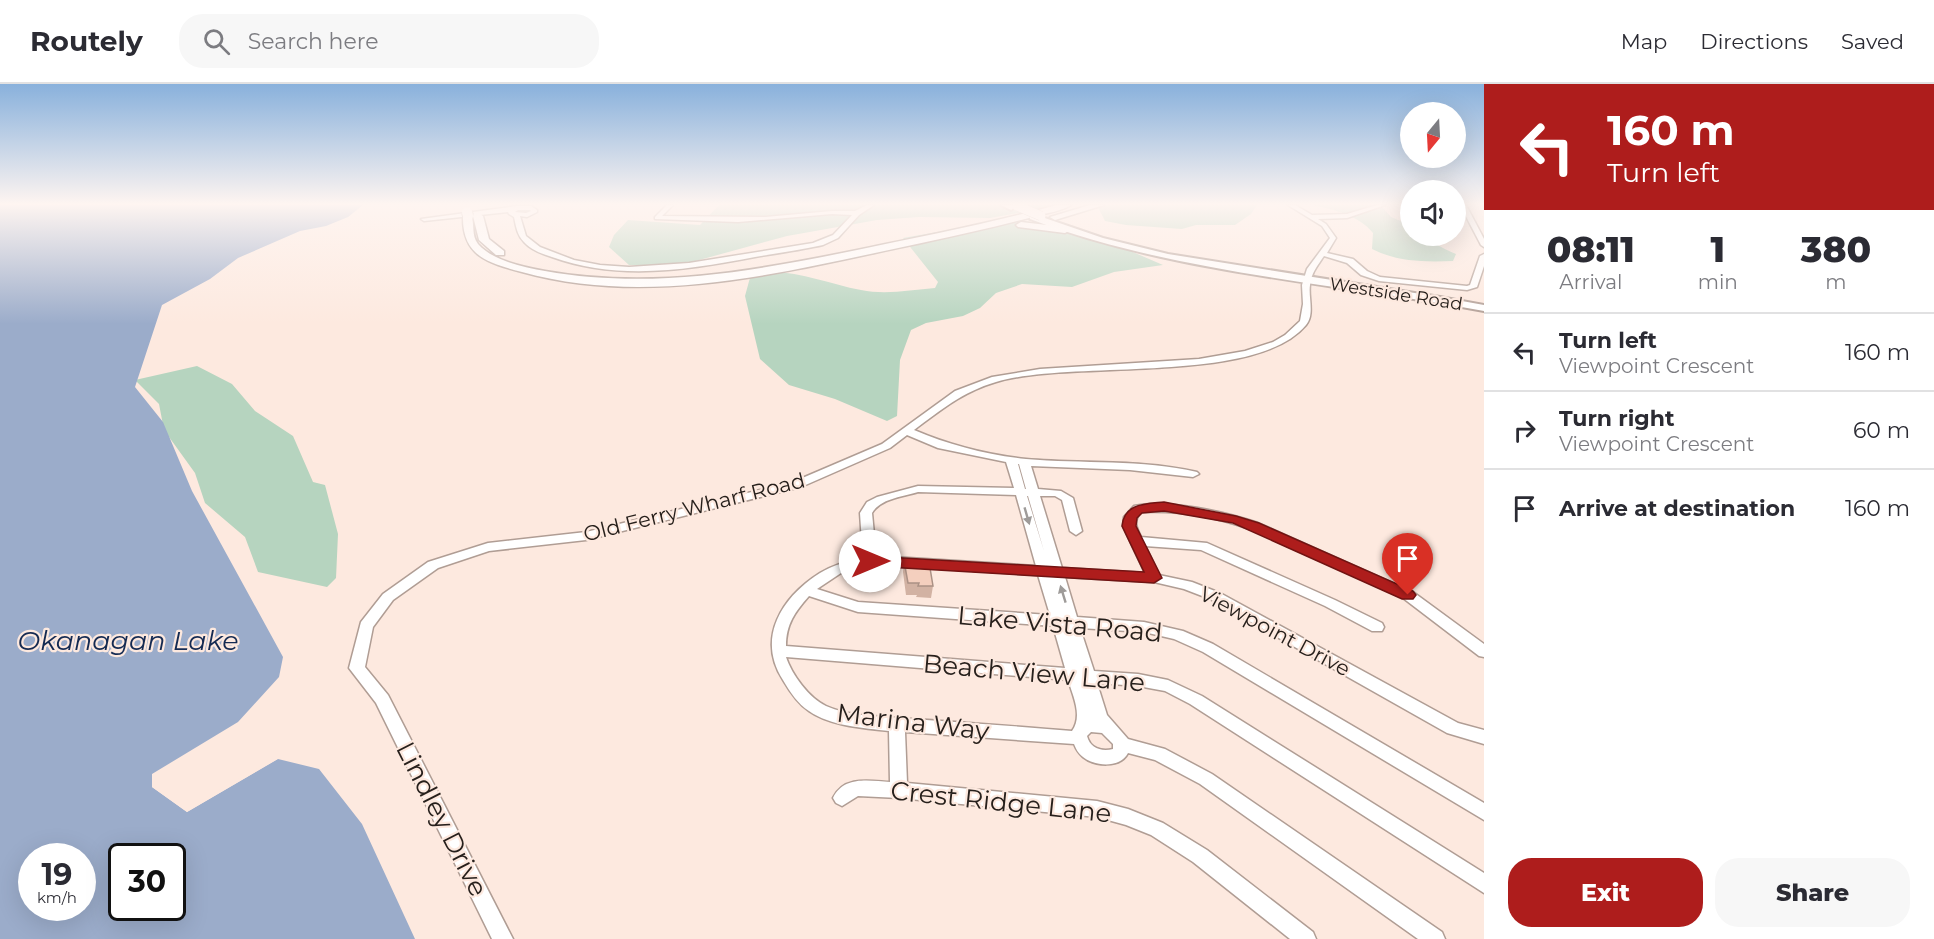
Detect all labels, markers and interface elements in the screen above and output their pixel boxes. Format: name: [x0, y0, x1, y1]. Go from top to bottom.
search box: [179, 14, 599, 68]
text: Routely: [30, 24, 143, 58]
icon: search: [200, 25, 233, 58]
text: Search here: [248, 28, 379, 55]
text: Map: [1621, 29, 1667, 54]
text: Directions: [1700, 29, 1808, 54]
text: Saved: [1841, 29, 1904, 54]
north arrow: [1400, 102, 1466, 168]
map controls: [1400, 102, 1466, 246]
text: 160 m: [1607, 104, 1735, 156]
icon: left: [1508, 108, 1586, 186]
text: Turn left: [1607, 156, 1720, 189]
button: sound: [1400, 180, 1466, 246]
text: 08:11: [1547, 227, 1635, 271]
text: 1: [1711, 227, 1725, 271]
text: 380: [1801, 227, 1871, 271]
text: Arrival: [1559, 270, 1622, 294]
text: min: [1698, 270, 1738, 294]
text: m: [1825, 270, 1847, 294]
street label: Westside Road: [1328, 273, 1464, 315]
text: Turn left: [1559, 327, 1657, 354]
icon: left: [1508, 336, 1541, 369]
text: 160 m: [1845, 339, 1910, 366]
text: Viewpoint Crescent: [1559, 354, 1754, 378]
text: Turn right: [1559, 405, 1674, 432]
icon: right: [1508, 414, 1541, 447]
text: 60 m: [1853, 417, 1910, 444]
text: Viewpoint Crescent: [1559, 432, 1754, 456]
street label: Old Ferry Wharf Road: [581, 467, 807, 547]
icon: arrive: [1508, 492, 1541, 525]
text: Arrive at destination: [1559, 495, 1795, 522]
text: 160 m: [1845, 495, 1910, 522]
one-way arrow: [1023, 507, 1032, 525]
position arrow: [838, 529, 902, 593]
pin: [1382, 533, 1433, 595]
icon: arrive: [1391, 542, 1424, 575]
street label: Viewpoint Drive: [1195, 581, 1355, 681]
one-way arrow: [1058, 585, 1067, 603]
street label: Lake Vista Road: [956, 599, 1164, 649]
water label: Okanagan Lake: [18, 624, 238, 657]
street label: Beach View Lane: [922, 647, 1146, 699]
street label: Marina Way: [835, 697, 992, 747]
street label: Lindley Drive: [389, 736, 495, 902]
street label: Crest Ridge Lane: [889, 774, 1113, 830]
speed limit sign: 30: [108, 843, 186, 921]
text: 19: [42, 856, 72, 893]
button: Exit: [1508, 858, 1703, 927]
button: Share: [1715, 858, 1910, 927]
text: km/h: [37, 888, 77, 907]

